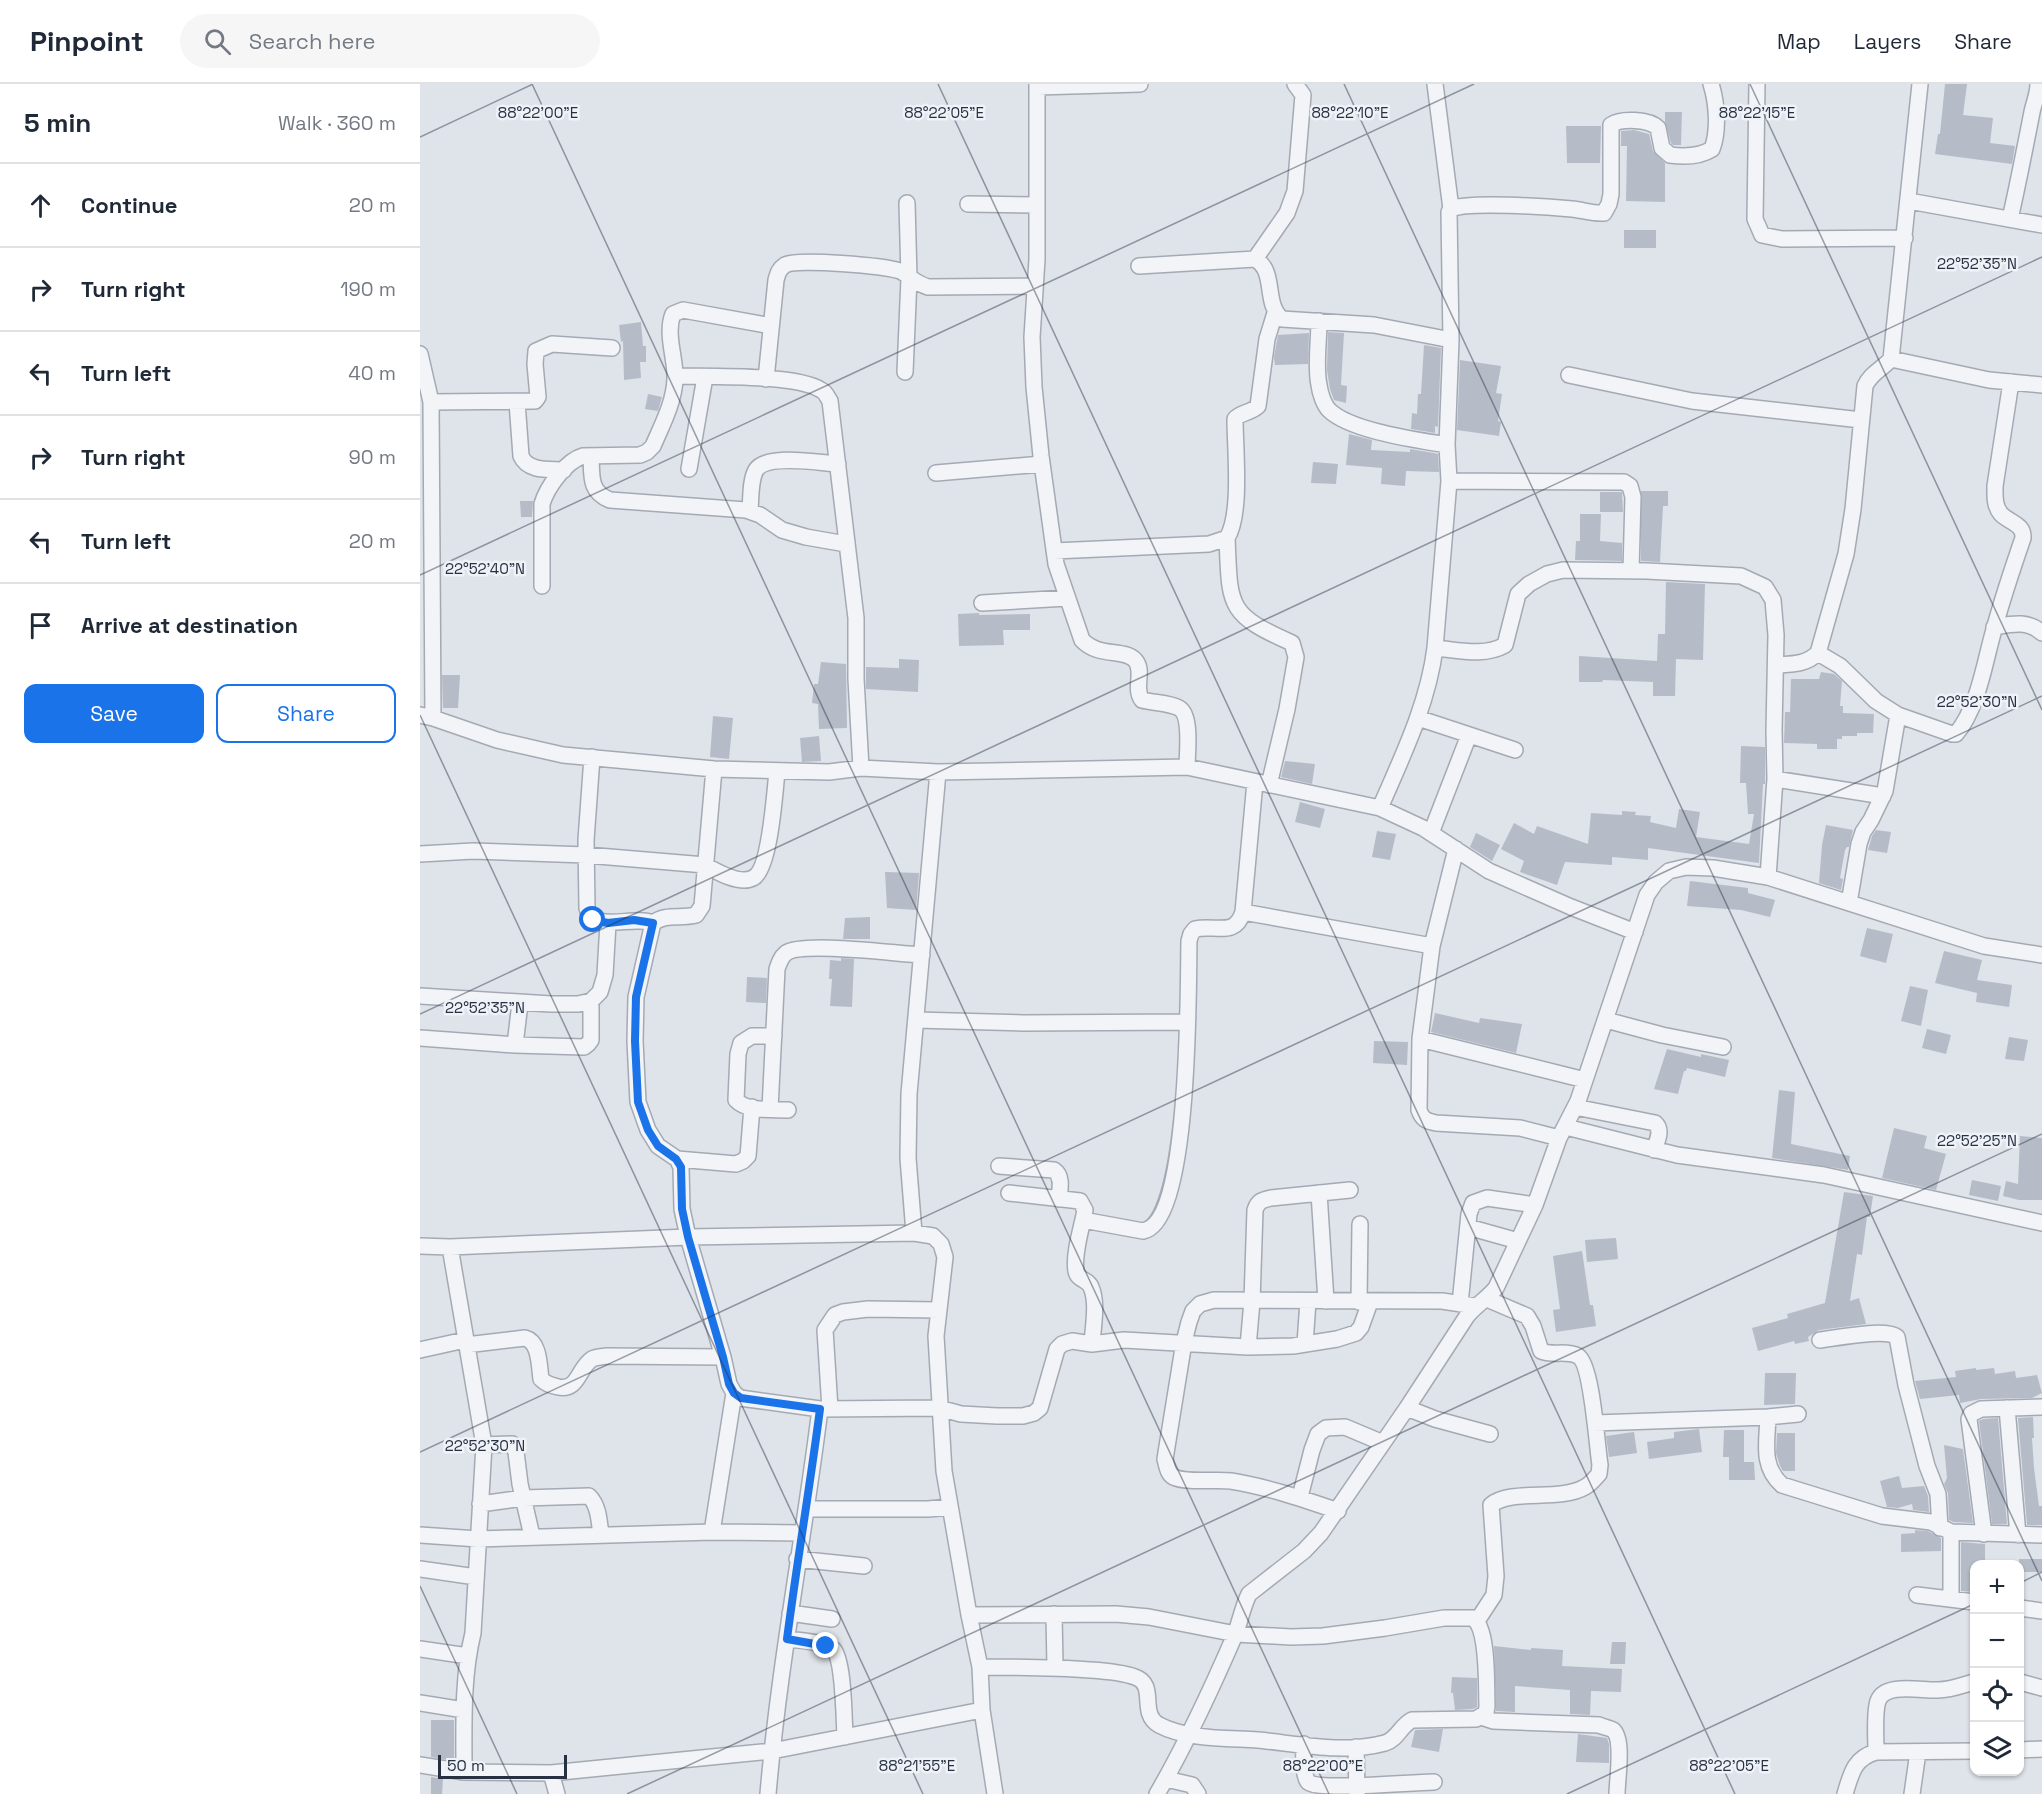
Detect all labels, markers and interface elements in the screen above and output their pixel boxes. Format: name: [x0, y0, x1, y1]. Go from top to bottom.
search box: [180, 14, 600, 68]
text: Pinpoint: [30, 23, 144, 59]
icon: search: [201, 25, 234, 58]
text: Search here: [249, 27, 375, 55]
text: Map: [1777, 28, 1821, 55]
text: Layers: [1854, 28, 1921, 55]
text: Share: [1954, 28, 2012, 55]
text: 88°22'00"E: [498, 103, 578, 122]
text: 88°22'05"E: [904, 103, 984, 122]
text: 88°22'10"E: [1312, 103, 1388, 122]
text: 88°22'15"E: [1719, 103, 1795, 122]
text: 5 min: [24, 106, 91, 140]
text: Walk · 360 m: [278, 110, 396, 136]
icon: ahead: [24, 189, 57, 222]
text: Continue: [81, 191, 177, 219]
text: 20 m: [349, 192, 396, 218]
text: 22°52'35"N: [1937, 254, 2017, 273]
icon: right: [24, 273, 57, 306]
text: Turn right: [81, 275, 186, 303]
text: 190 m: [340, 276, 396, 302]
icon: left: [24, 357, 57, 390]
text: Turn left: [81, 359, 171, 387]
text: 40 m: [348, 360, 396, 386]
icon: right: [24, 441, 57, 474]
text: Turn right: [81, 443, 186, 471]
text: 90 m: [349, 444, 396, 470]
icon: left: [24, 525, 57, 558]
text: Turn left: [81, 527, 171, 555]
text: 20 m: [349, 528, 396, 554]
text: 22°52'40"N: [445, 559, 525, 578]
icon: arrive: [24, 609, 57, 642]
text: Arrive at destination: [81, 611, 298, 639]
button: Save: [24, 684, 204, 743]
button: Share: [216, 684, 396, 743]
text: 22°52'30"N: [1937, 692, 2017, 711]
route start: [579, 906, 605, 932]
text: 22°52'35"N: [445, 998, 525, 1017]
text: 22°52'25"N: [1937, 1131, 2017, 1150]
text: 22°52'30"N: [445, 1436, 525, 1455]
map controls: [1970, 1560, 2024, 1776]
button: +: [1970, 1560, 2024, 1614]
button: −: [1970, 1614, 2024, 1668]
route end: [812, 1632, 838, 1658]
button: locate: [1970, 1668, 2024, 1722]
button: layers: [1970, 1722, 2024, 1776]
scale bar: [438, 1752, 567, 1780]
text: 50 m: [447, 1755, 485, 1776]
text: 88°21'55"E: [879, 1756, 955, 1775]
text: 88°22'00"E: [1283, 1756, 1363, 1775]
text: 88°22'05"E: [1689, 1756, 1769, 1775]

